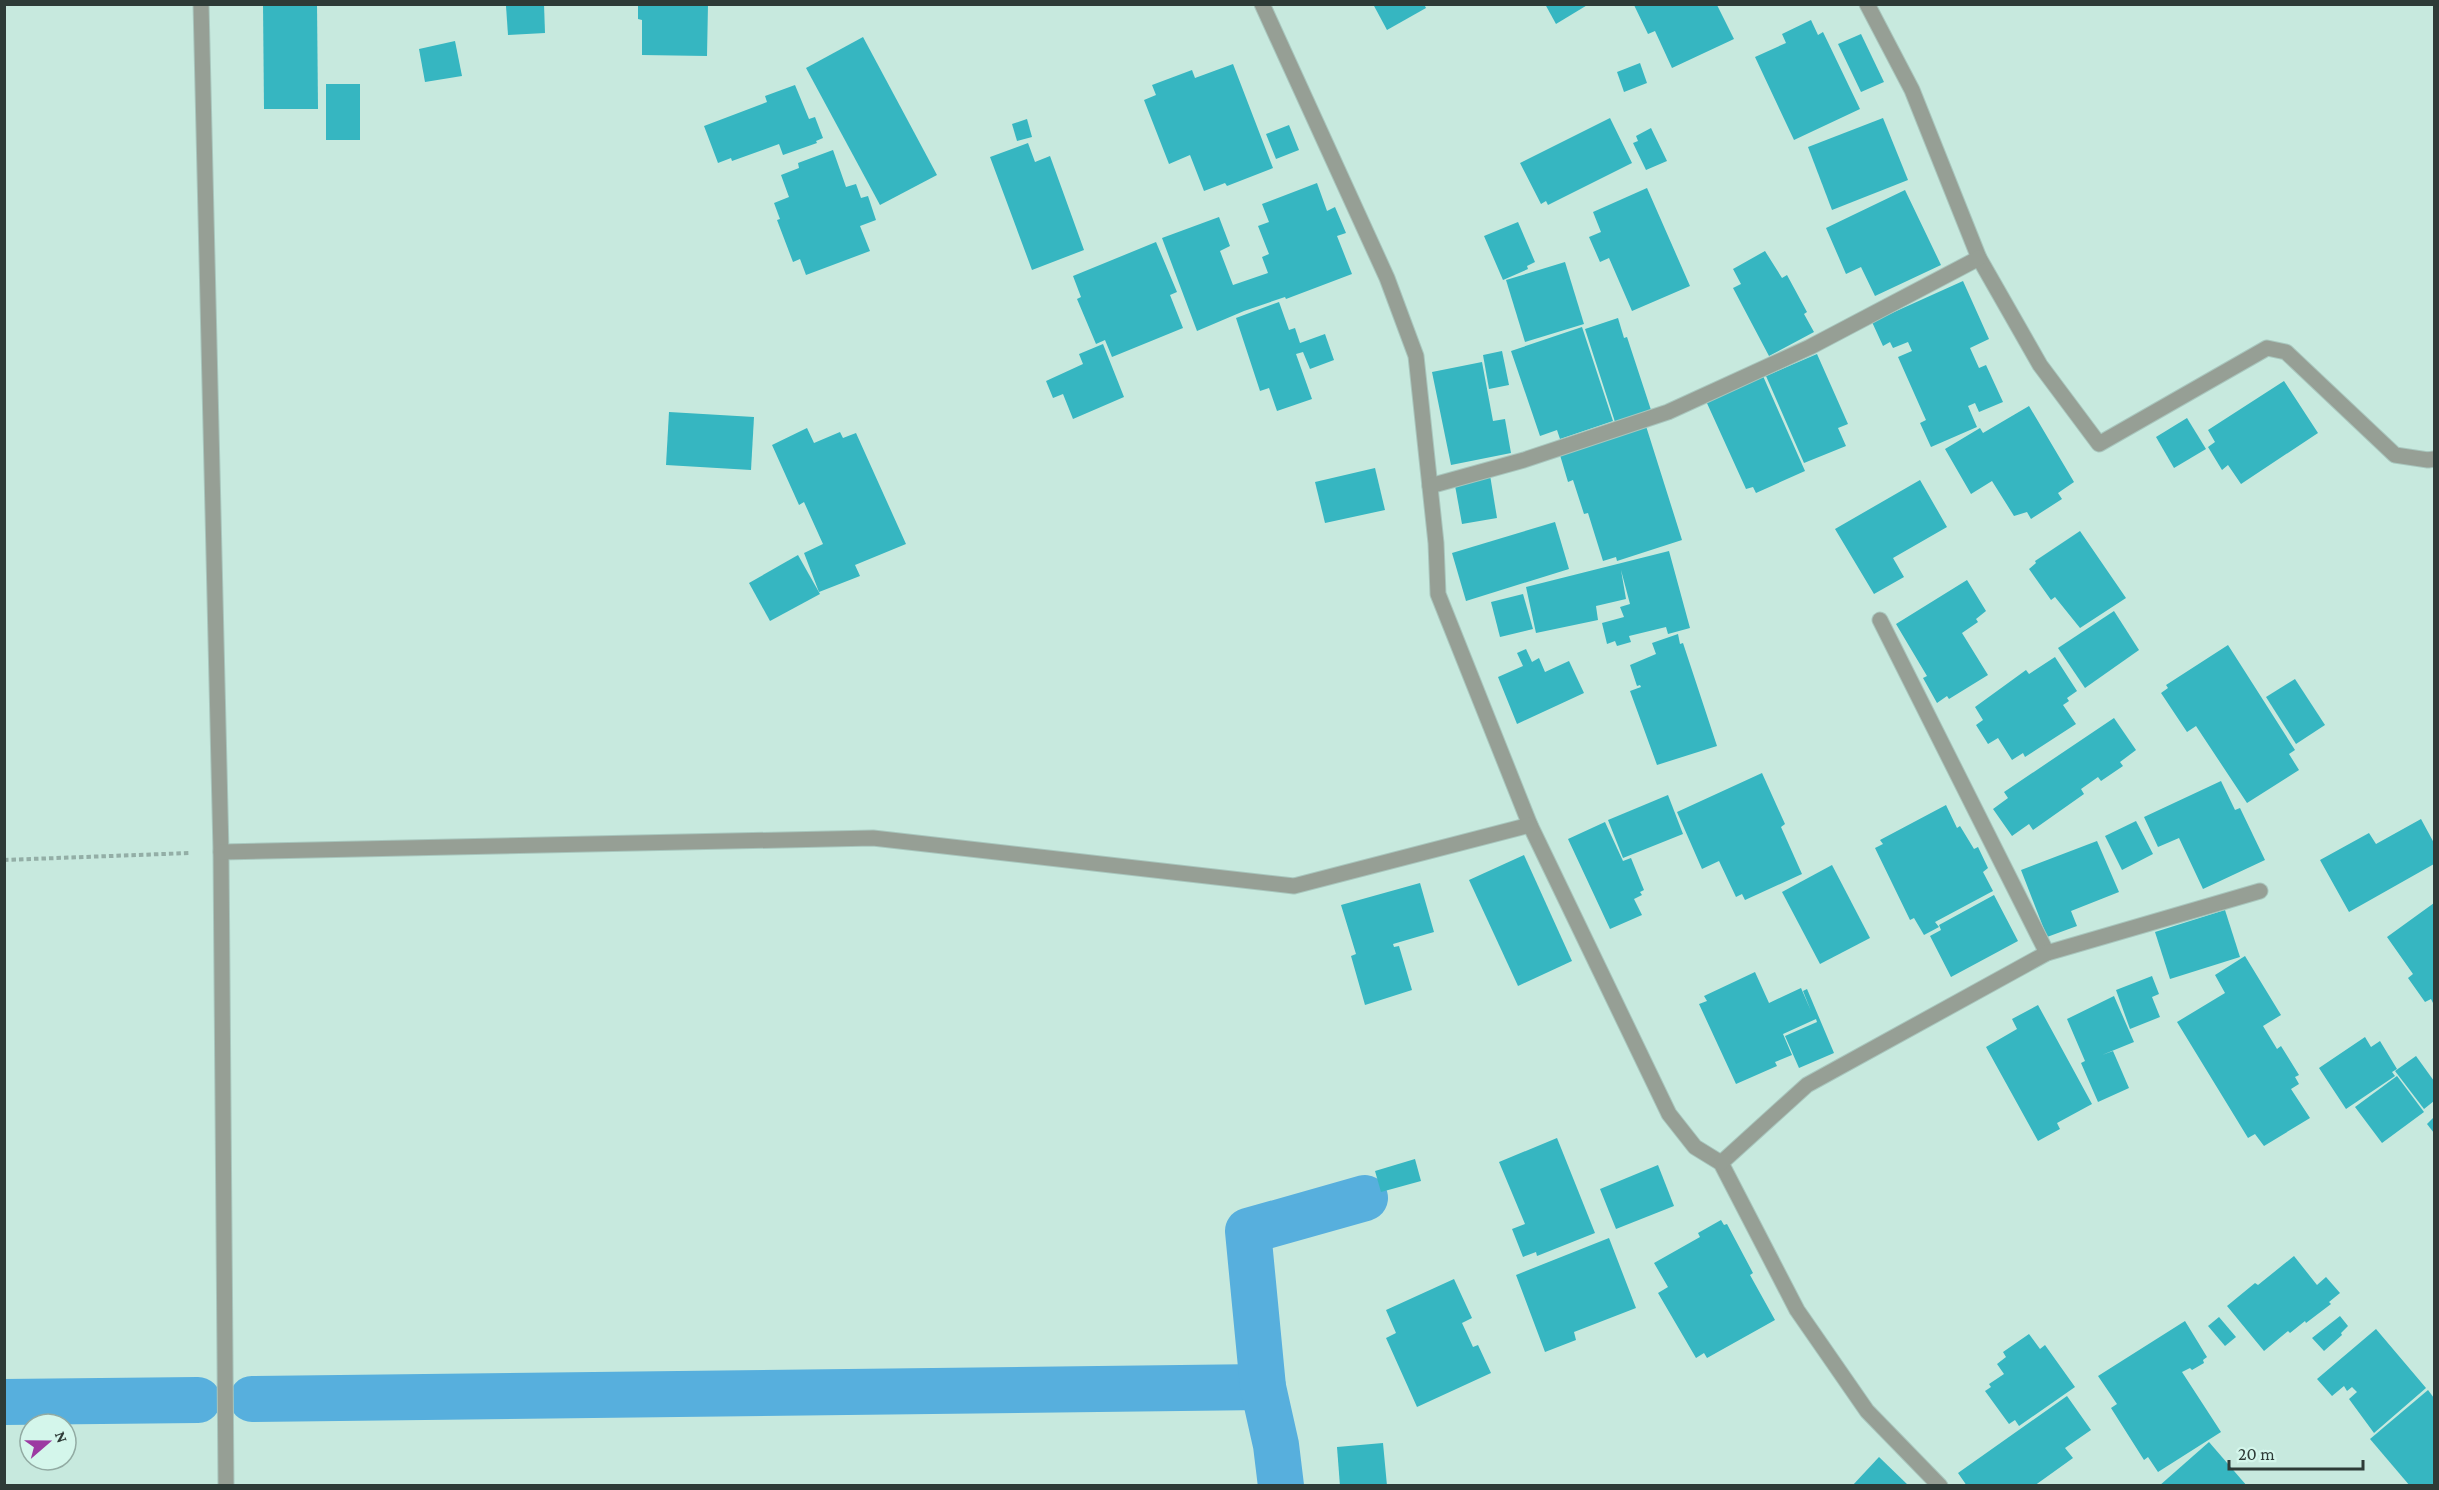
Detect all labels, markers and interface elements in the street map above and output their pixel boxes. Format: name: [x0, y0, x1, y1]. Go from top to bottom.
north arrow: [18, 1412, 78, 1472]
text: N: [52, 1429, 72, 1445]
scale bar: [2229, 1433, 2362, 1471]
text: 20 m: [2238, 1444, 2275, 1464]

